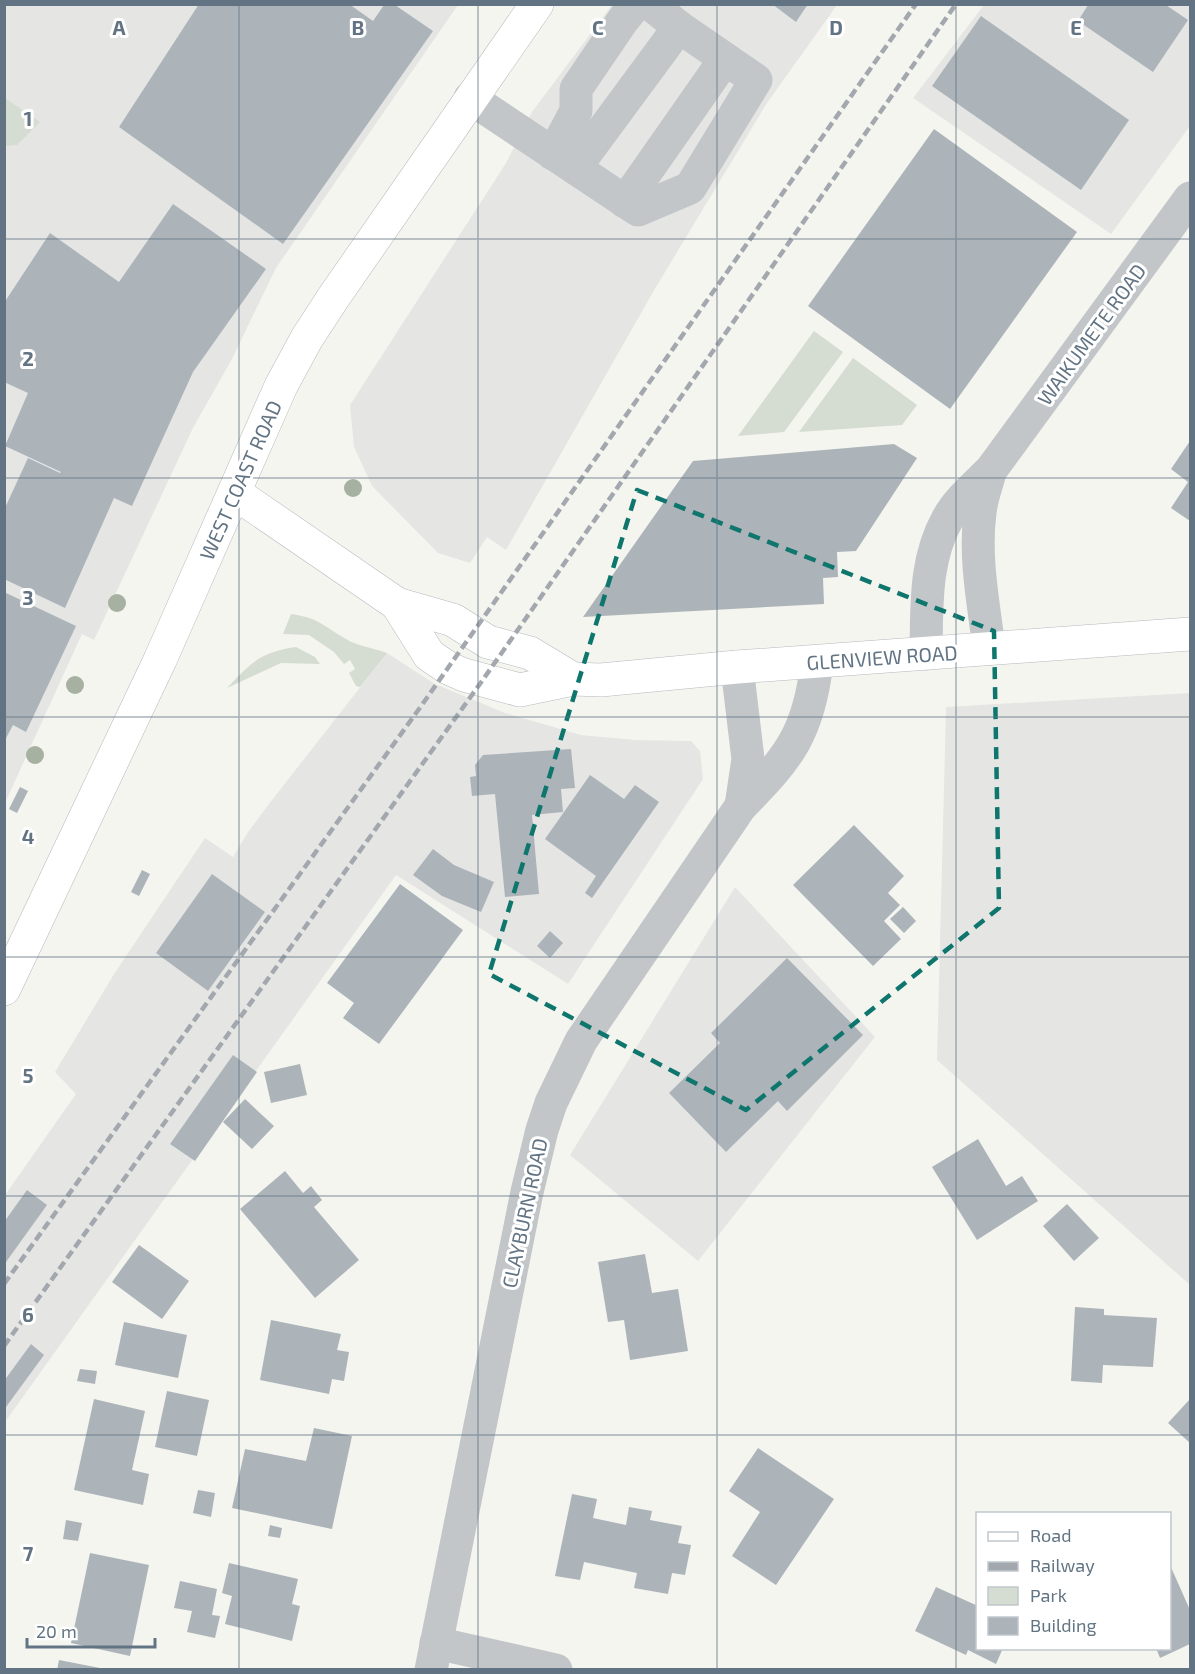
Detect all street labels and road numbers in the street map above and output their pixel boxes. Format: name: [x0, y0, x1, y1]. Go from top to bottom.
street label: WAIKUMETE ROAD: [1032, 259, 1150, 409]
street label: WEST COAST ROAD: [194, 397, 286, 563]
street label: GLENVIEW ROAD: [806, 640, 958, 674]
street label: CLAYBURN ROAD: [496, 1136, 552, 1290]

